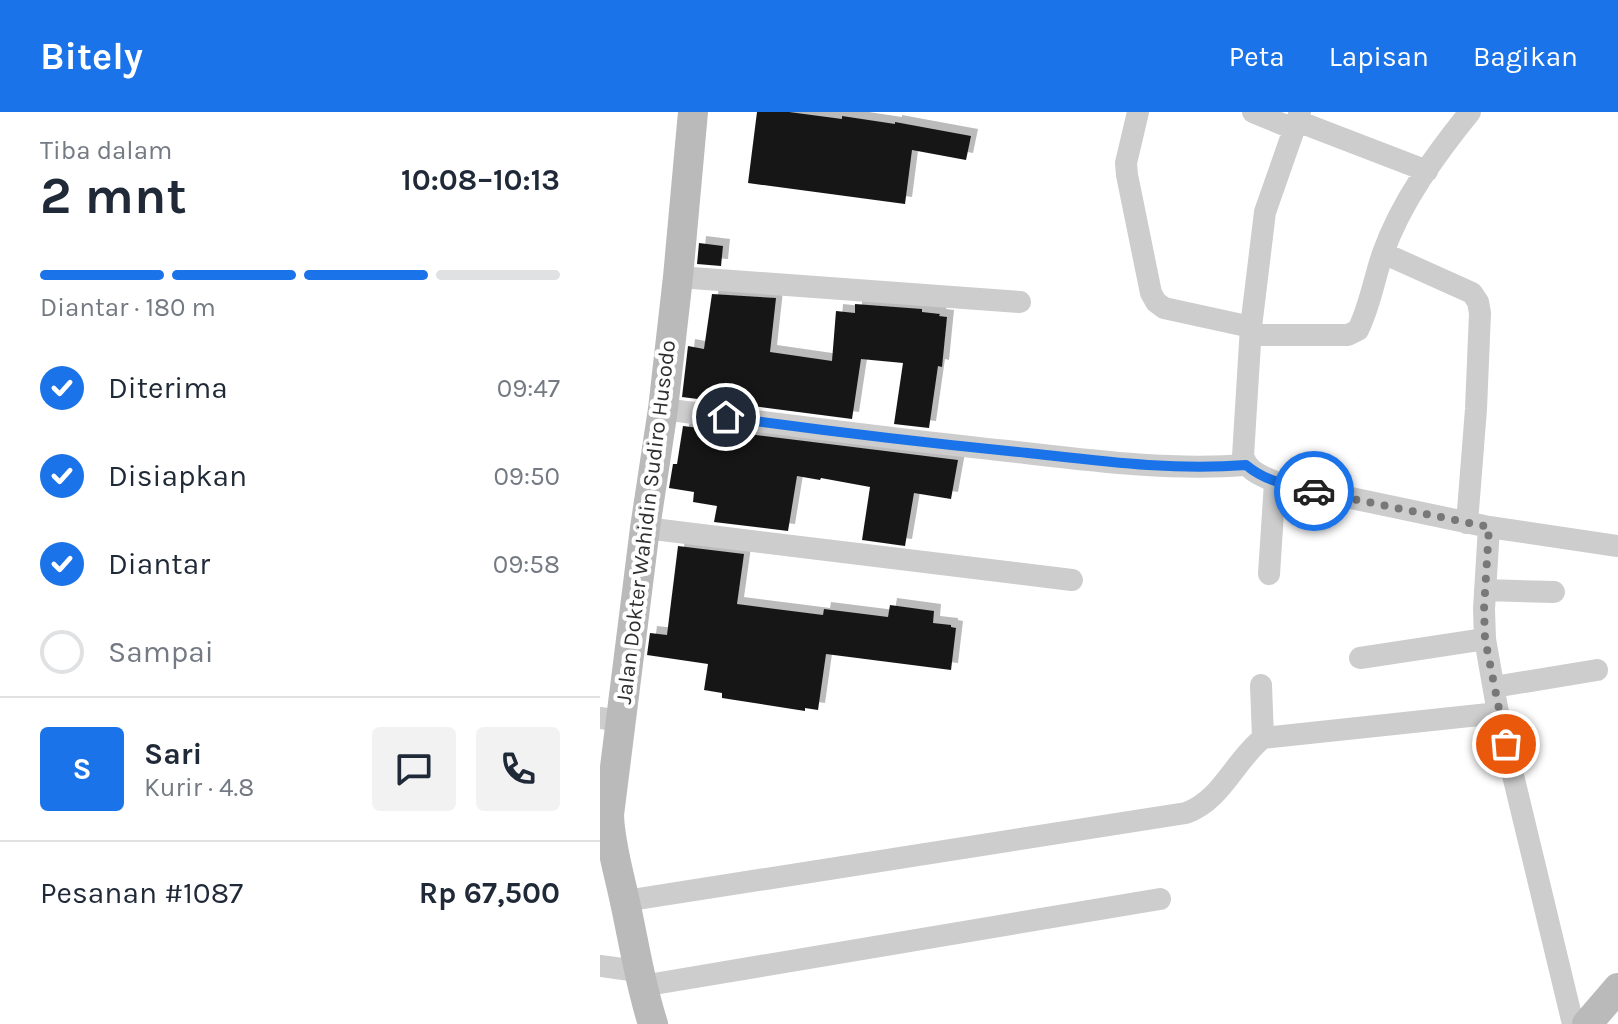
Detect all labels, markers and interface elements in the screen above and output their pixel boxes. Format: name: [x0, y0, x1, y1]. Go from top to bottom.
text: Bitely: [40, 34, 143, 79]
text: Peta: [1229, 40, 1285, 73]
text: Lapisan: [1329, 40, 1429, 73]
text: Bagikan: [1473, 40, 1578, 73]
text: Tiba dalam: [40, 135, 172, 166]
text: 10:08–10:13: [401, 162, 560, 198]
text: 2 mnt: [40, 165, 187, 226]
text: Diantar · 180 m: [40, 292, 216, 323]
street label: Jalan Dokter Wahidin Sudiro Husodo: [611, 339, 681, 705]
icon: check: [40, 366, 84, 410]
text: Diterima: [108, 370, 228, 406]
text: 09:47: [497, 373, 560, 404]
pin: [692, 383, 760, 451]
icon: home: [704, 395, 748, 439]
courier: [1274, 451, 1354, 531]
icon: check: [40, 454, 84, 498]
text: Disiapkan: [108, 458, 247, 494]
text: 09:50: [493, 461, 560, 492]
icon: car: [1292, 469, 1336, 513]
icon: check: [40, 542, 84, 586]
text: Diantar: [108, 546, 210, 582]
text: 09:58: [493, 549, 560, 580]
text: Sampai: [108, 634, 214, 670]
pin: [1472, 710, 1540, 778]
icon: bag: [1484, 722, 1528, 766]
button: chat: [372, 727, 456, 811]
button: phone: [476, 727, 560, 811]
text: Sari: [144, 736, 202, 772]
text: S: [72, 751, 92, 787]
text: Kurir · 4.8: [144, 772, 254, 803]
text: Pesanan #1087: [40, 875, 243, 911]
text: Rp 67,500: [419, 875, 560, 911]

